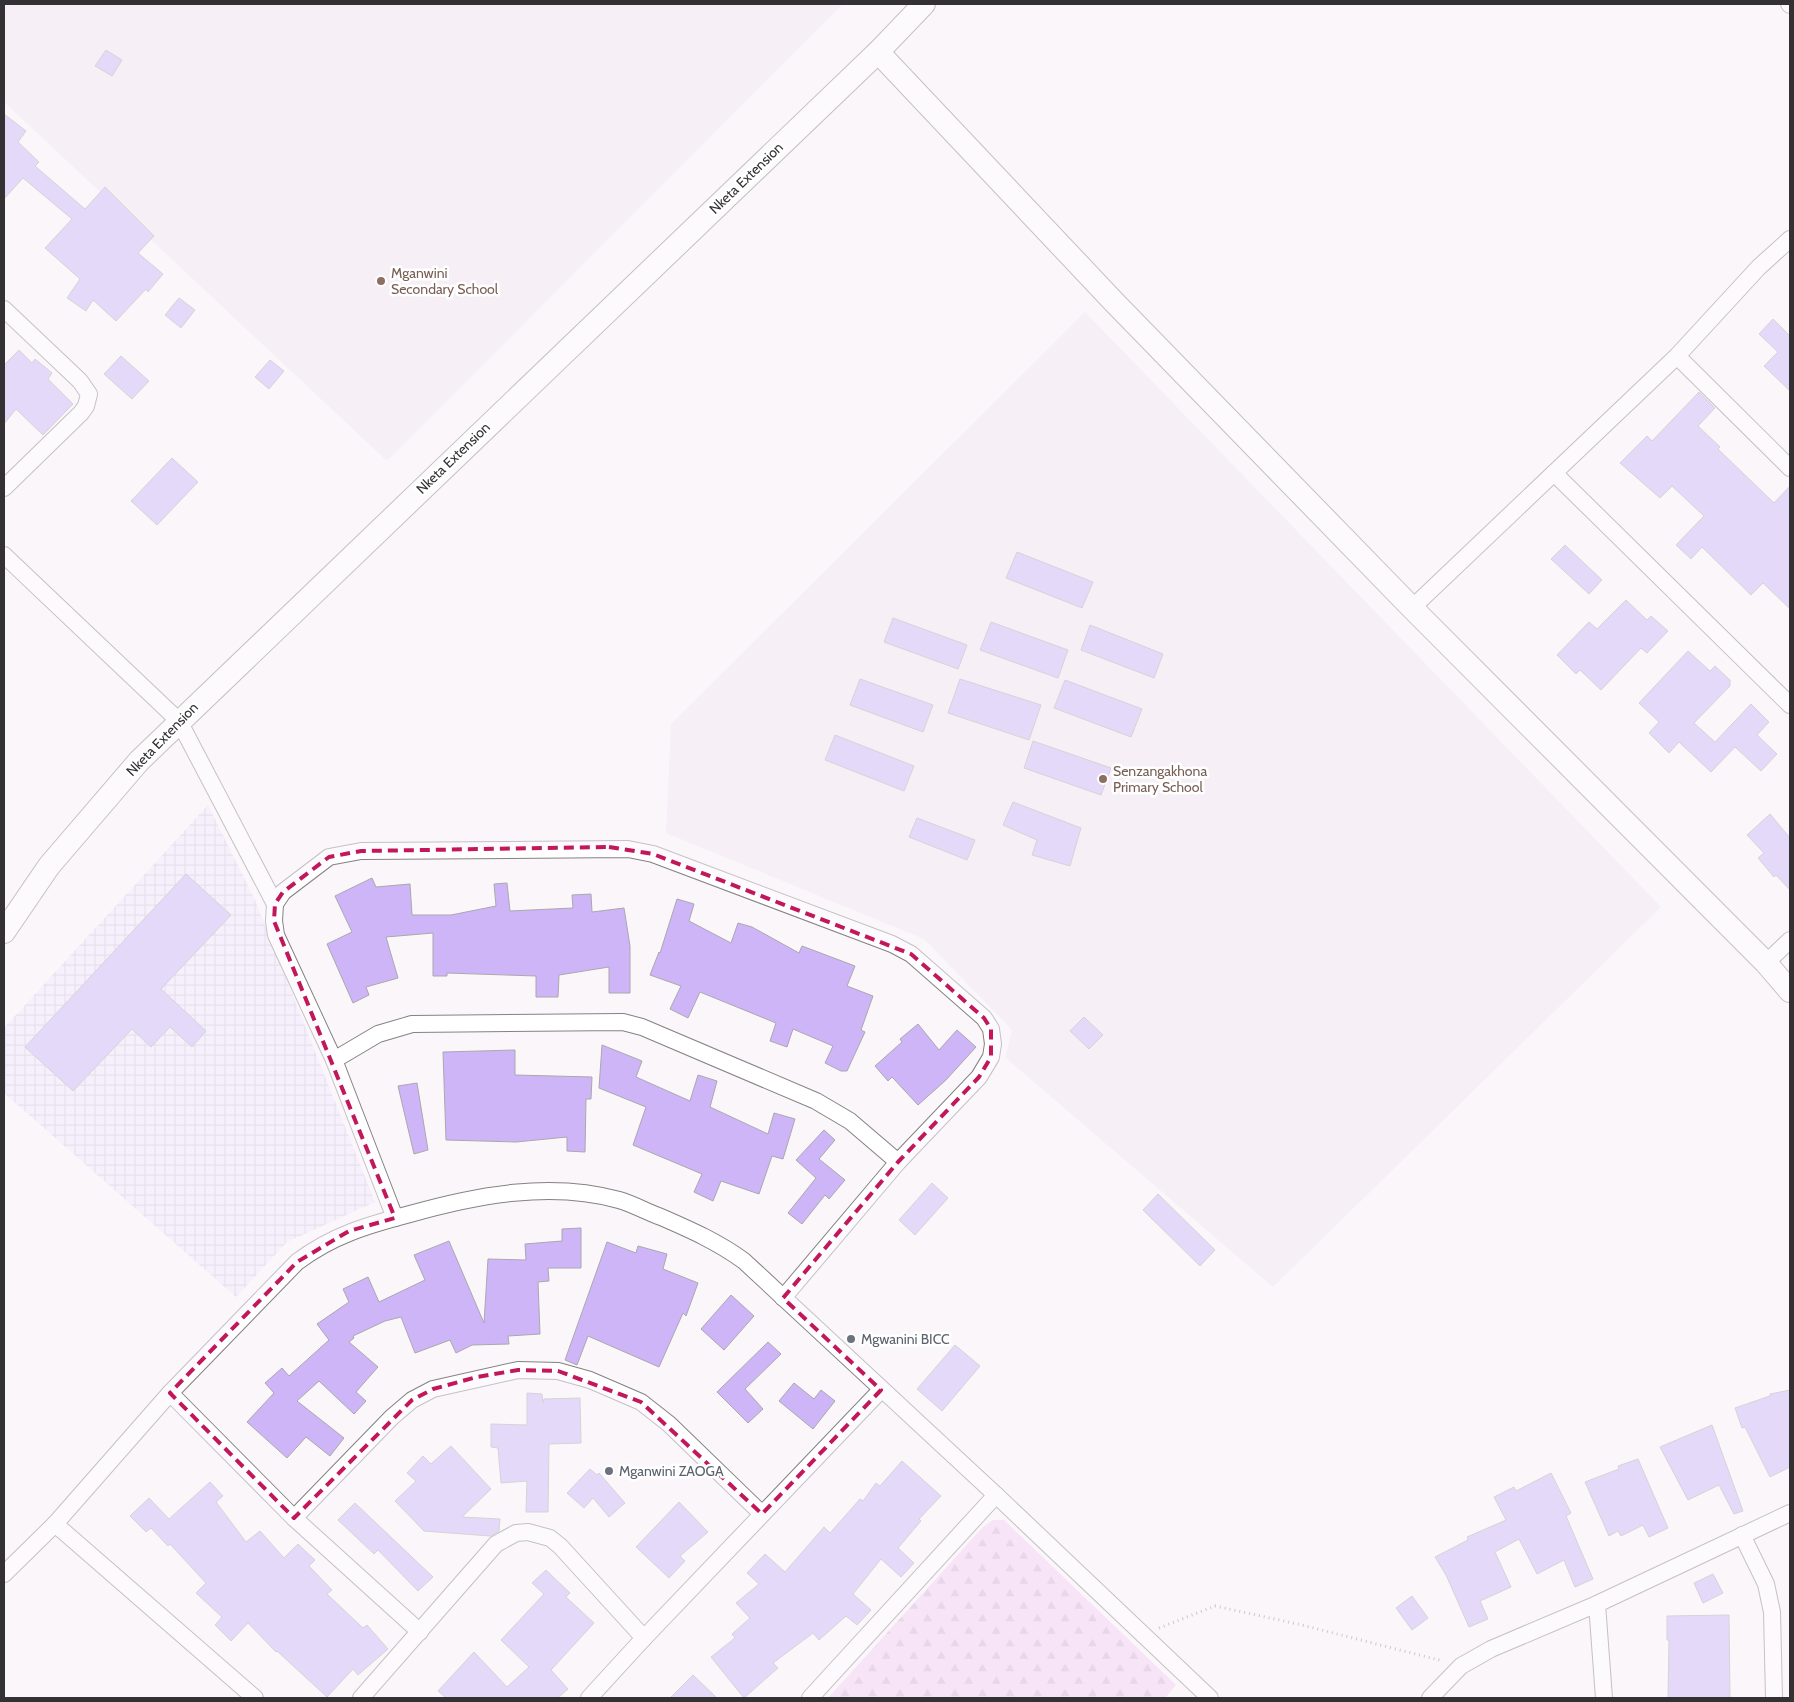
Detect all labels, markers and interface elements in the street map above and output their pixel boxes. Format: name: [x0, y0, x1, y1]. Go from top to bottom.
street label: Nketa Extension: [705, 138, 787, 218]
place label: Mganwini Secondary School: [391, 264, 499, 298]
marker: Mganwini Secondary School: [375, 275, 387, 287]
street label: Nketa Extension: [412, 418, 494, 498]
street label: Nketa Extension: [122, 698, 202, 780]
place label: Senzangakhona Primary School: [1113, 762, 1207, 796]
marker: Senzangakhona Primary School: [1097, 773, 1109, 785]
place label: Mgwanini BICC: [861, 1330, 950, 1348]
marker: Mgwanini BICC: [845, 1333, 857, 1345]
place label: Mganwini ZAOGA: [619, 1462, 724, 1480]
marker: Mganwini ZAOGA: [603, 1465, 615, 1477]

